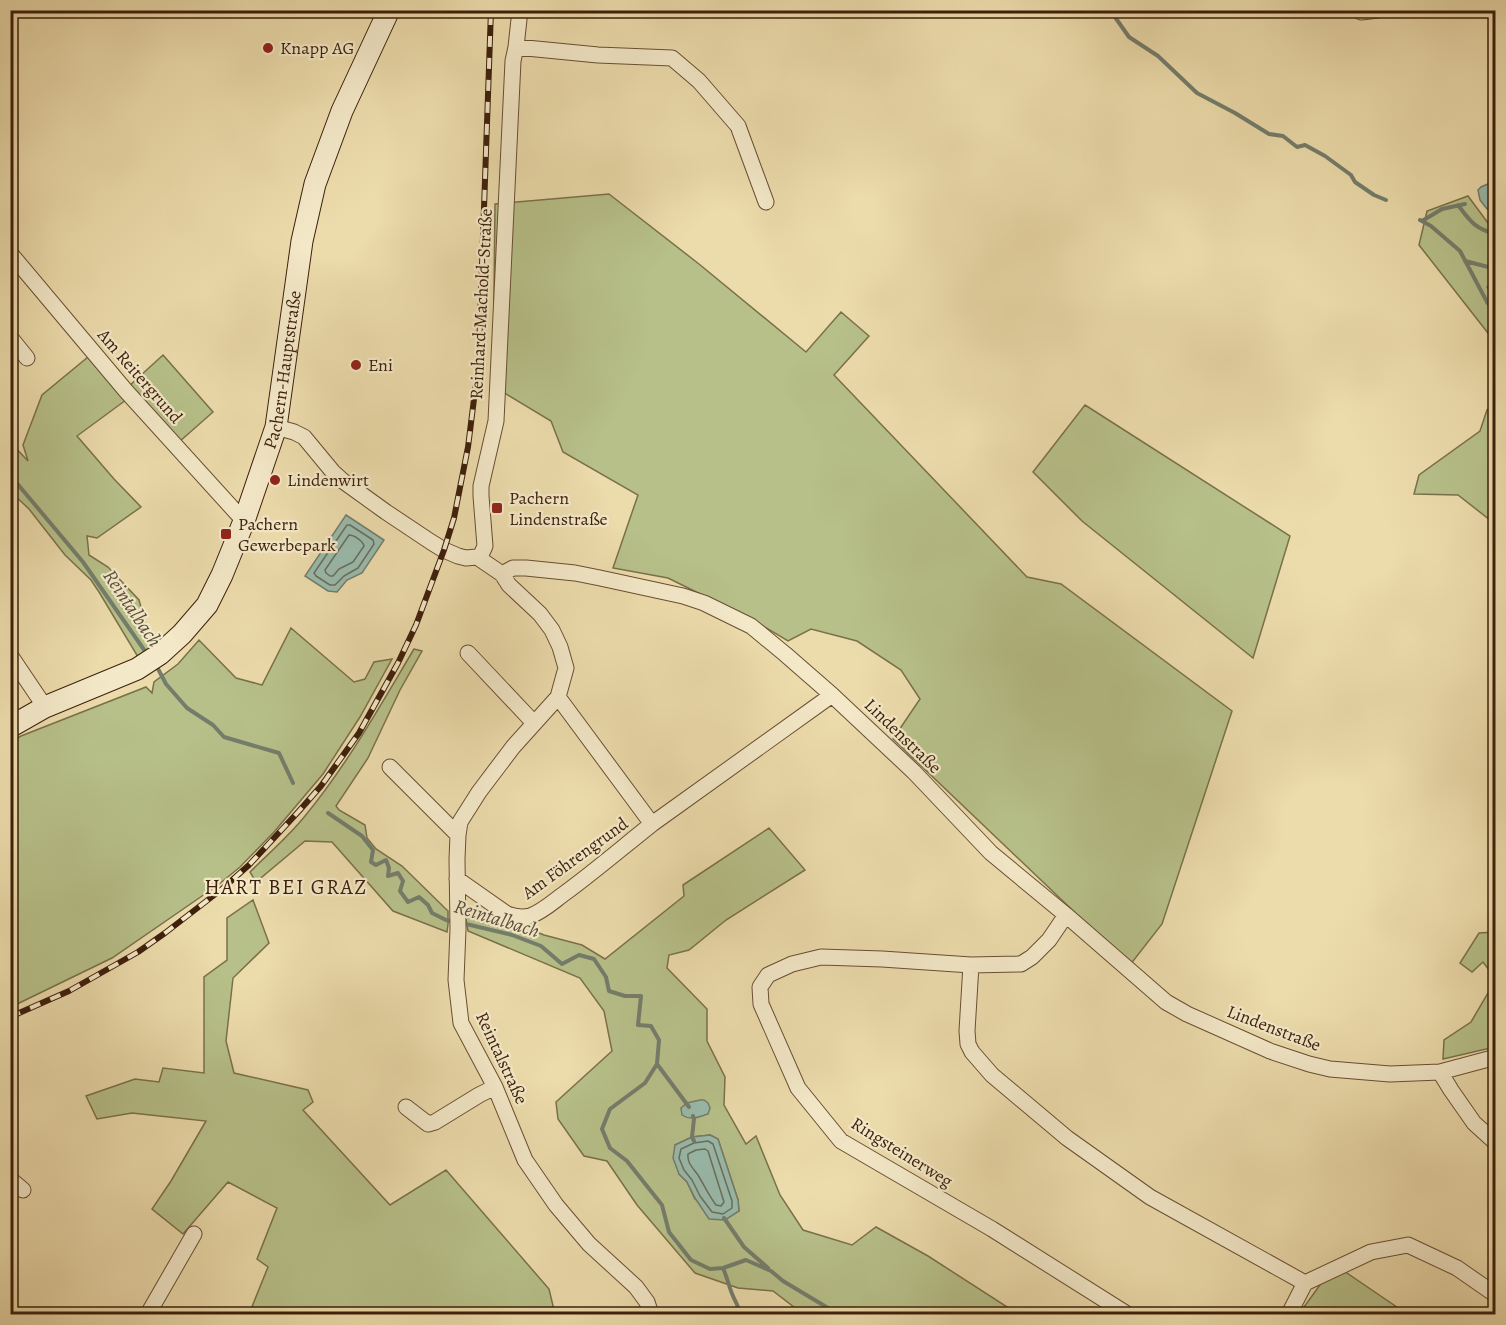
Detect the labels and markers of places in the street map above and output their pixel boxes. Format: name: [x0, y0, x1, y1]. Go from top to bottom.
place label: Knapp AG: [280, 36, 354, 60]
marker: Knapp AG: [261, 41, 275, 55]
place label: Eni: [368, 353, 393, 377]
marker: Eni: [349, 358, 363, 372]
place label: Lindenwirt: [287, 468, 369, 492]
marker: Lindenwirt: [268, 473, 282, 487]
place label: Pachern Lindenstraße: [509, 486, 608, 531]
marker: Pachern Lindenstraße: [490, 501, 504, 515]
place label: Pachern Gewerbepark: [238, 512, 336, 557]
marker: Pachern Gewerbepark: [219, 527, 233, 541]

